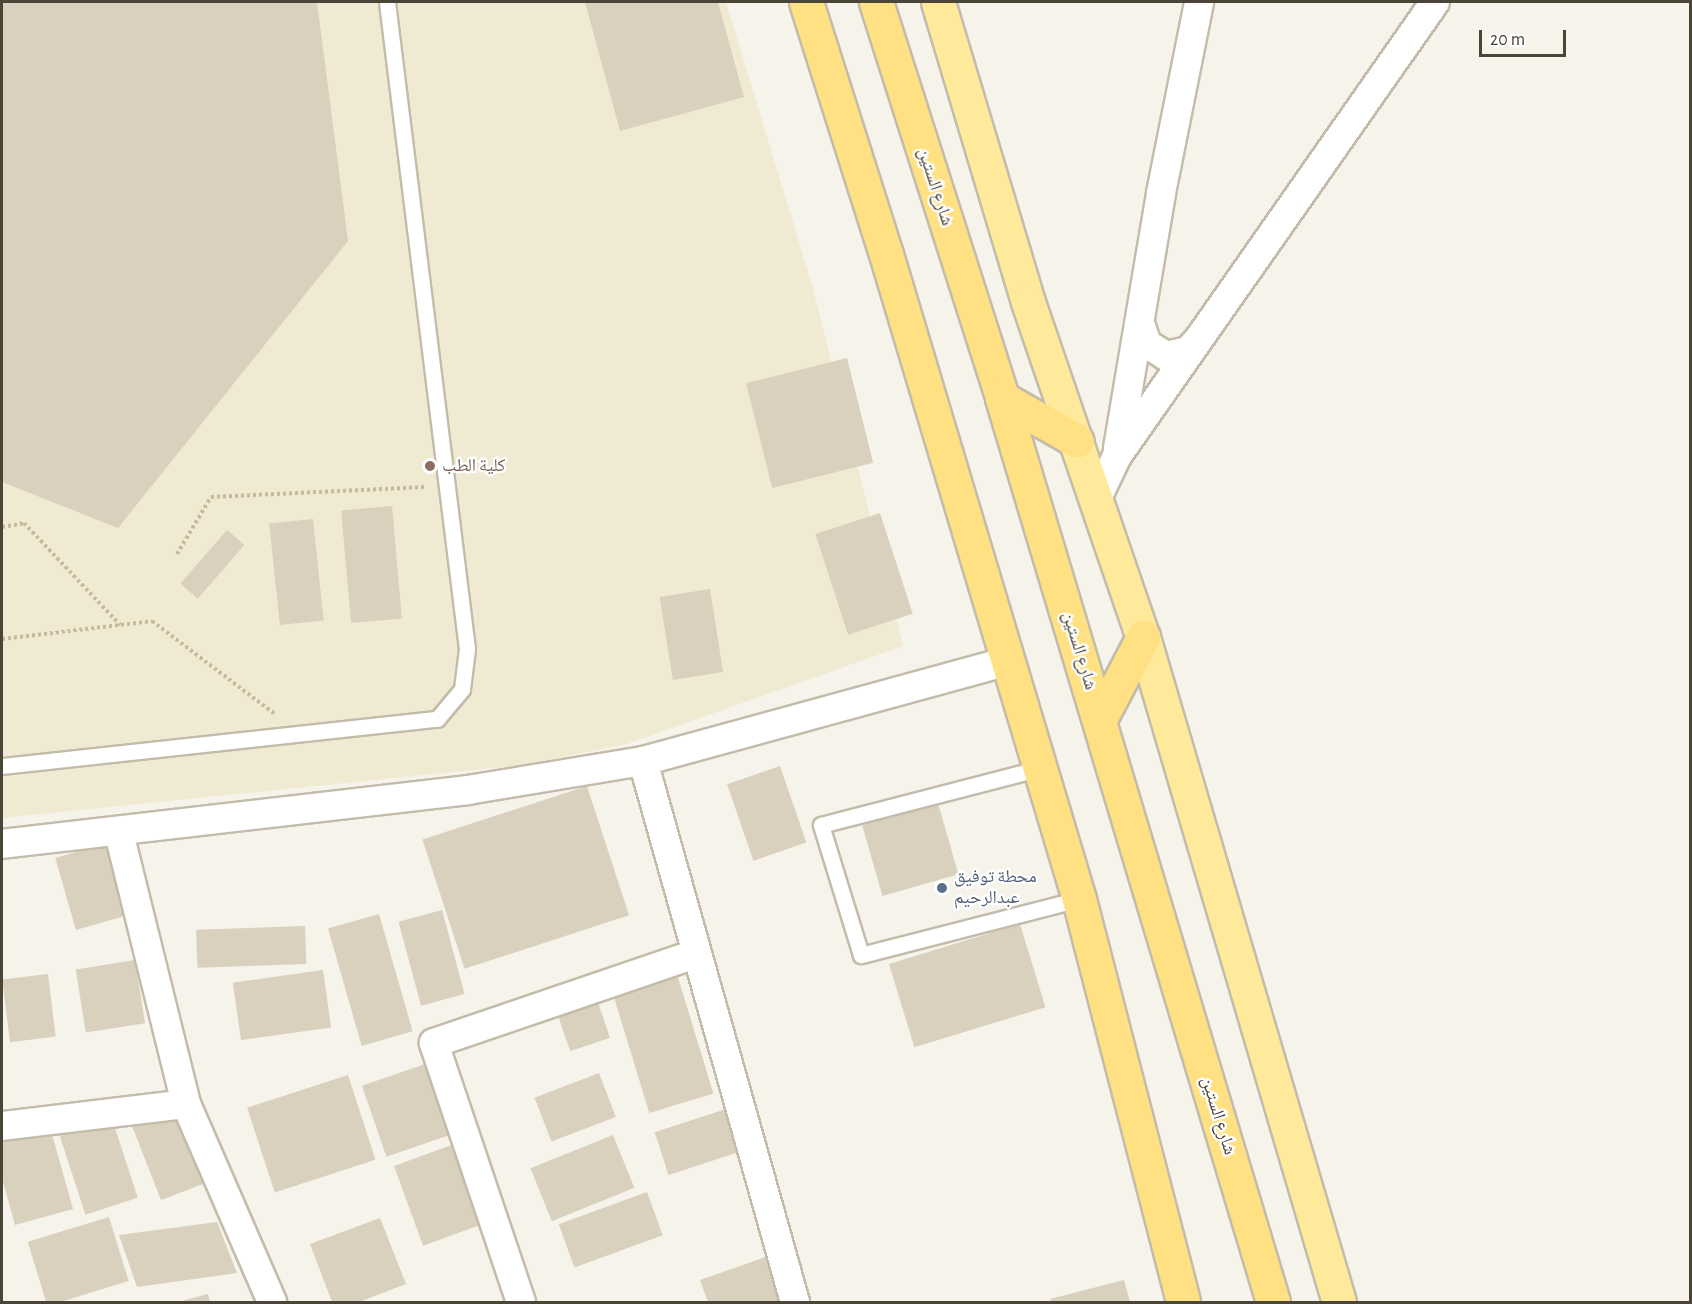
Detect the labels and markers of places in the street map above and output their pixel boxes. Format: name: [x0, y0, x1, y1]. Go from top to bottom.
place label: كلية الطب: [442, 455, 506, 477]
marker: كلية الطب: [423, 459, 437, 473]
place label: محطة توفيق عبدالرحيم: [954, 867, 1037, 910]
marker: محطة توفيق عبدالرحيم: [935, 881, 949, 895]

